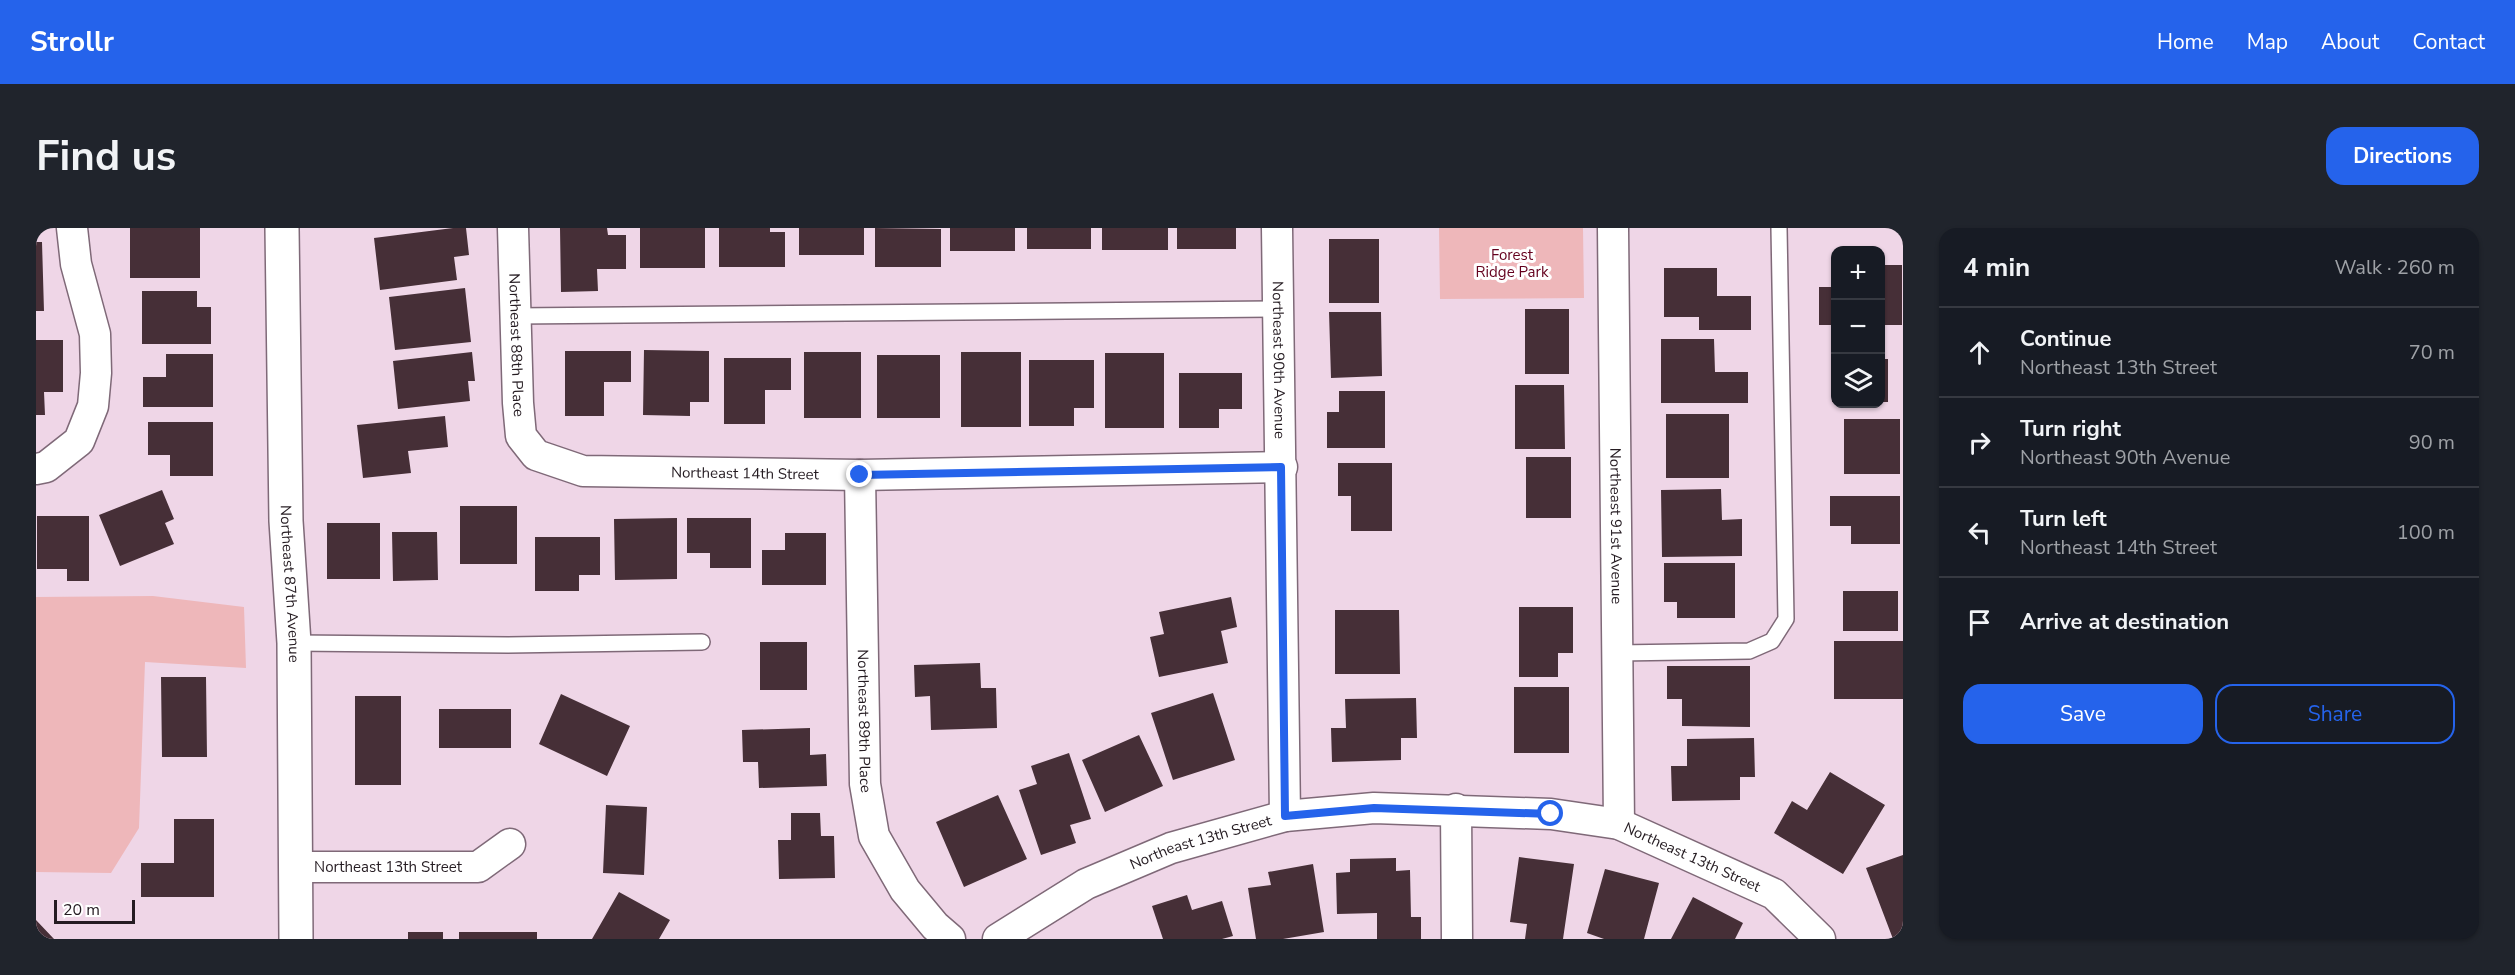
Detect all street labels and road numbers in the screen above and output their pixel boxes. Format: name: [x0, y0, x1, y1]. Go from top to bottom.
street label: Northeast 88th Place: [504, 273, 529, 418]
street label: Northeast 90th Avenue: [1268, 281, 1290, 439]
street label: Northeast 91st Avenue: [1605, 448, 1627, 604]
street label: Northeast 14th Street: [671, 462, 820, 484]
street label: Northeast 87th Avenue: [276, 505, 304, 663]
street label: Northeast 89th Place: [853, 649, 876, 794]
street label: Northeast 13th Street: [1127, 810, 1274, 874]
street label: Northeast 13th Street: [1621, 818, 1764, 897]
street label: Northeast 13th Street: [314, 857, 463, 877]

